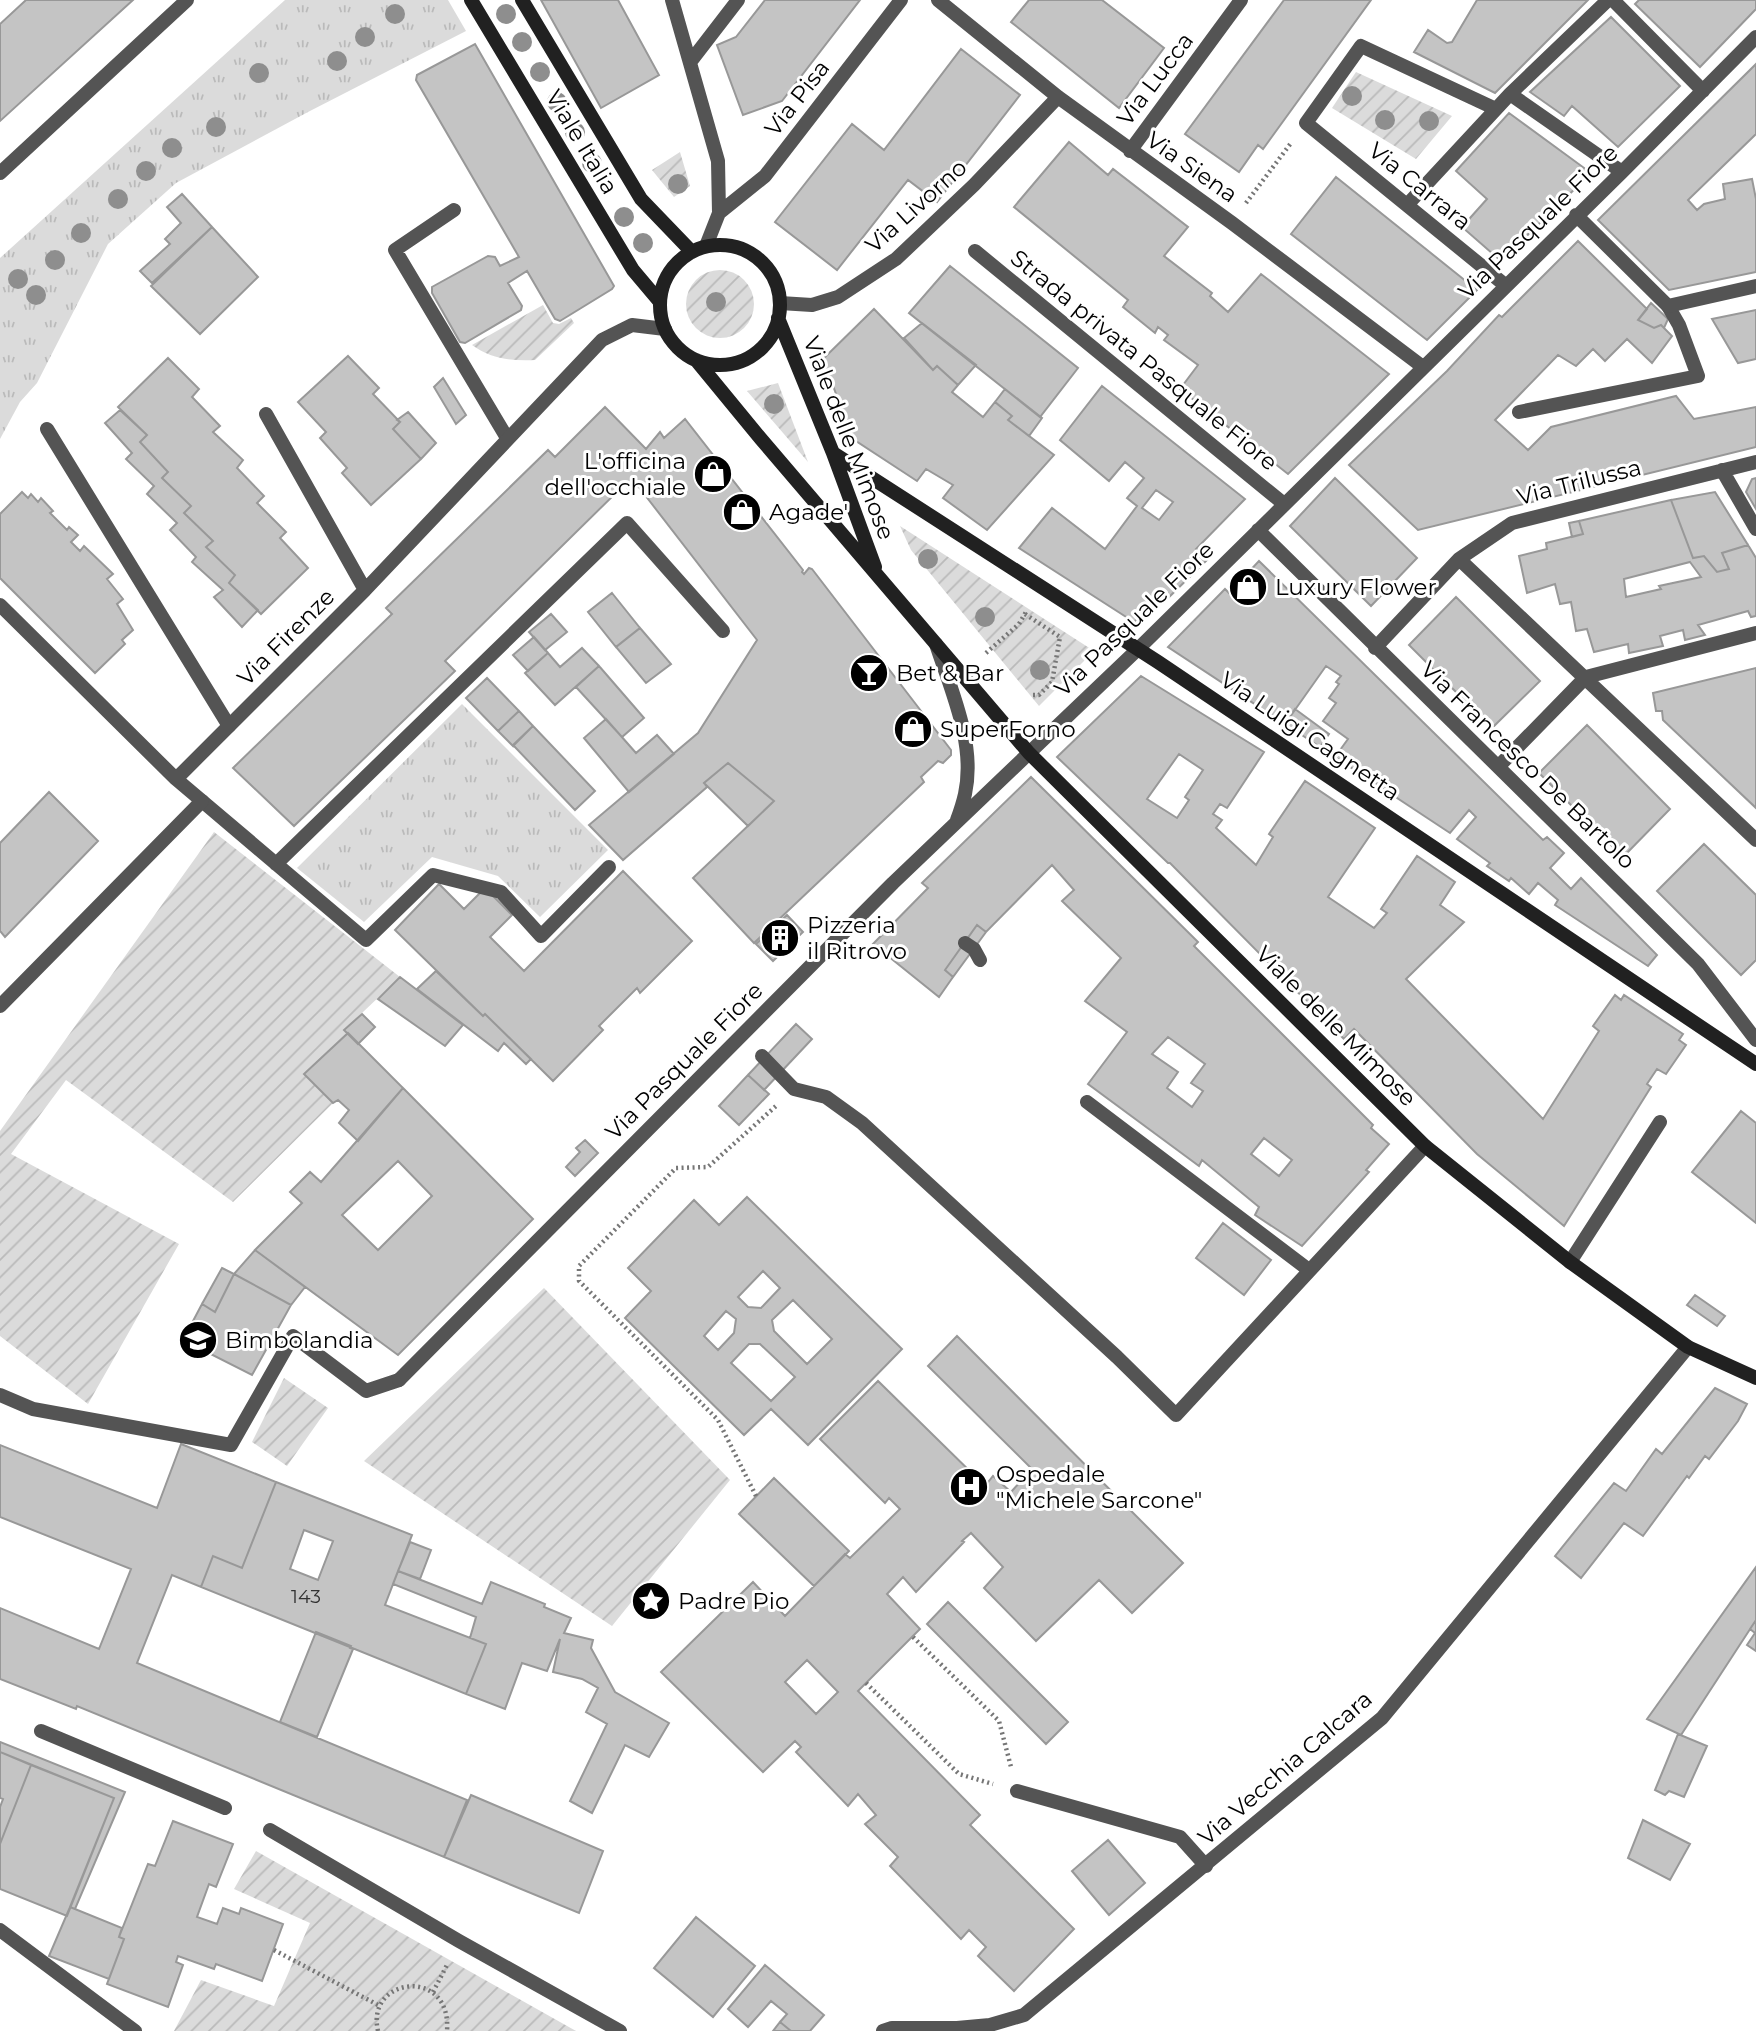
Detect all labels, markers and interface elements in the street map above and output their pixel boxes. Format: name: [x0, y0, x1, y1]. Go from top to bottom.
street label: Via Lucca: [1111, 27, 1199, 131]
street label: Via Pisa: [759, 54, 835, 142]
street label: Viale Italia: [540, 85, 624, 199]
street label: Via Siena: [1141, 125, 1243, 209]
street label: Via Carrara: [1363, 136, 1477, 236]
street label: Via Pasquale Fiore: [1452, 139, 1624, 305]
street label: Via Livorno: [860, 153, 972, 259]
street label: Strada privata Pasquale Fiore: [1005, 244, 1283, 476]
street label: Viale delle Mimose: [797, 332, 901, 544]
place label: L'officina dell'occhiale: [545, 447, 686, 501]
shop icon: L'officina dell'occhiale: [692, 453, 734, 495]
street label: Via Trilussa: [1514, 453, 1644, 511]
shop icon: Agade': [721, 491, 763, 533]
place label: Agade': [769, 498, 848, 526]
street label: Via Pasquale Fiore: [1048, 536, 1220, 702]
shop icon: Luxury Flower: [1227, 566, 1269, 608]
place label: Luxury Flower: [1275, 573, 1437, 601]
street label: Via Firenze: [232, 583, 340, 691]
bar icon: Bet & Bar: [848, 652, 890, 694]
street label: Via Francesco De Bartolo: [1415, 655, 1641, 875]
place label: Bet & Bar: [896, 659, 1004, 687]
street label: Via Luigi Cagnetta: [1215, 665, 1405, 807]
shop icon: SuperForno: [892, 708, 934, 750]
place label: SuperForno: [940, 715, 1076, 743]
place label: Pizzeria il Ritrovo: [807, 911, 907, 965]
building icon: Pizzeria il Ritrovo: [759, 917, 801, 959]
street label: Viale delle Mimose: [1250, 940, 1422, 1112]
street label: Via Pasquale Fiore: [599, 976, 769, 1146]
school or university icon: Bimbolandia: [177, 1319, 219, 1361]
place label: Bimbolandia: [225, 1326, 374, 1354]
place label: Ospedale "Michele Sarcone": [996, 1460, 1202, 1514]
hospital icon: Ospedale "Michele Sarcone": [948, 1466, 990, 1508]
place icon: Padre Pio: [630, 1580, 672, 1622]
house number: 143: [291, 1585, 321, 1608]
place label: Padre Pio: [678, 1587, 789, 1615]
street label: Via Vecchia Calcara: [1192, 1685, 1378, 1851]

